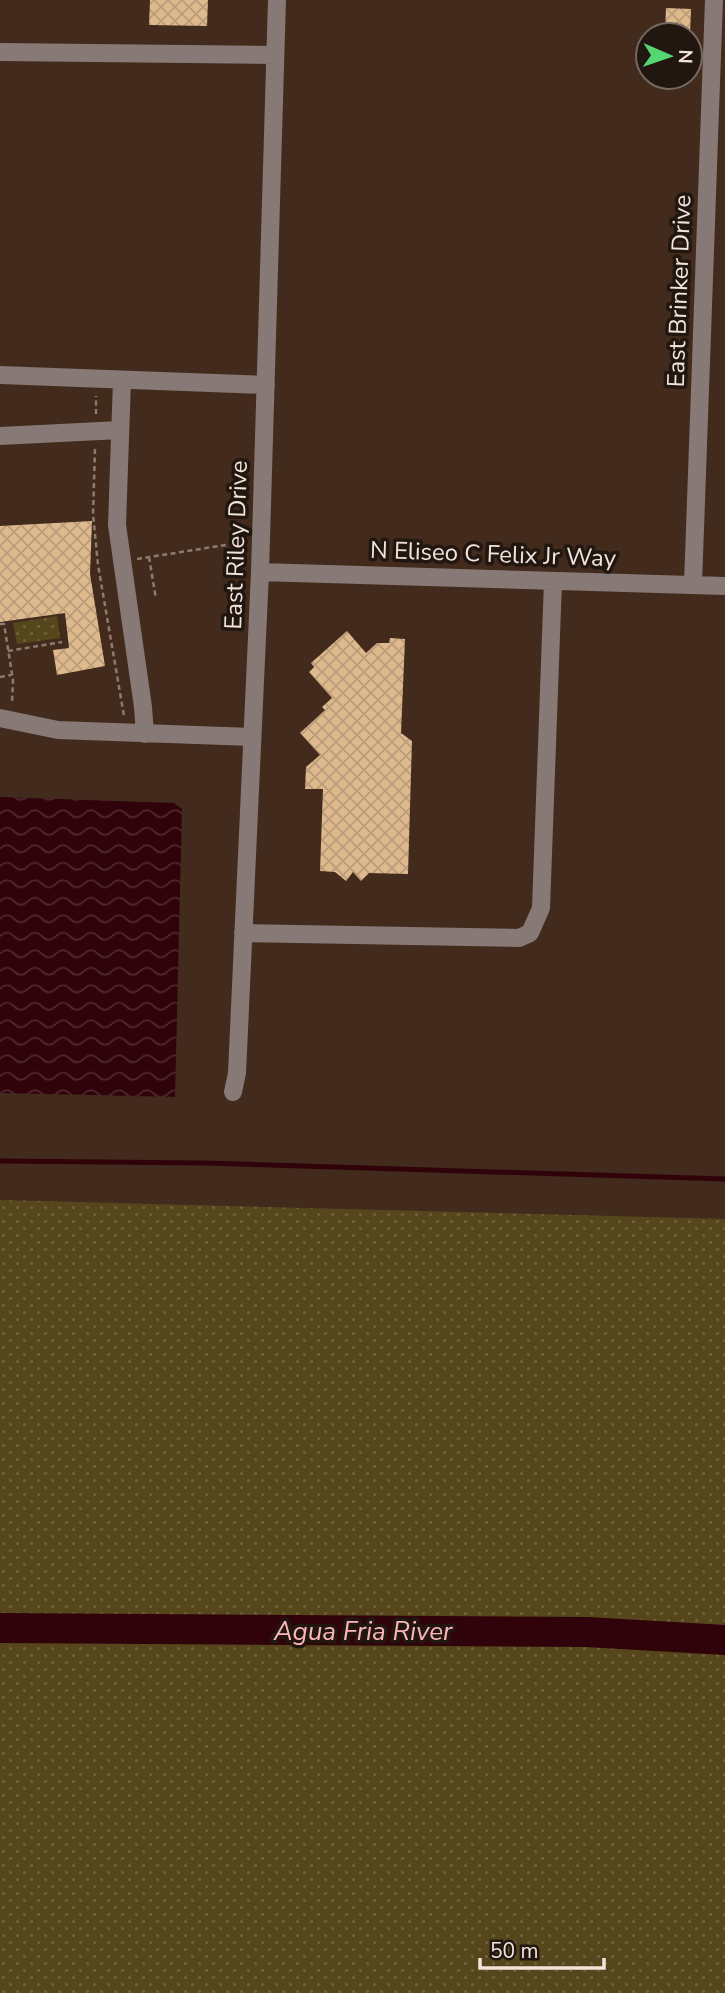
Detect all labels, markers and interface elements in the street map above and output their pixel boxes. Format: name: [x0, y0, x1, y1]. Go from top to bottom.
north arrow: [634, 21, 704, 91]
text: N: [672, 49, 698, 64]
street label: East Brinker Drive: [660, 194, 698, 388]
street label: East Riley Drive: [217, 460, 255, 630]
street label: N Eliseo C Felix Jr Way: [369, 534, 617, 574]
water label: Agua Fria River: [273, 1614, 453, 1649]
scale bar: [480, 1926, 604, 1970]
text: 50 m: [490, 1937, 539, 1965]

